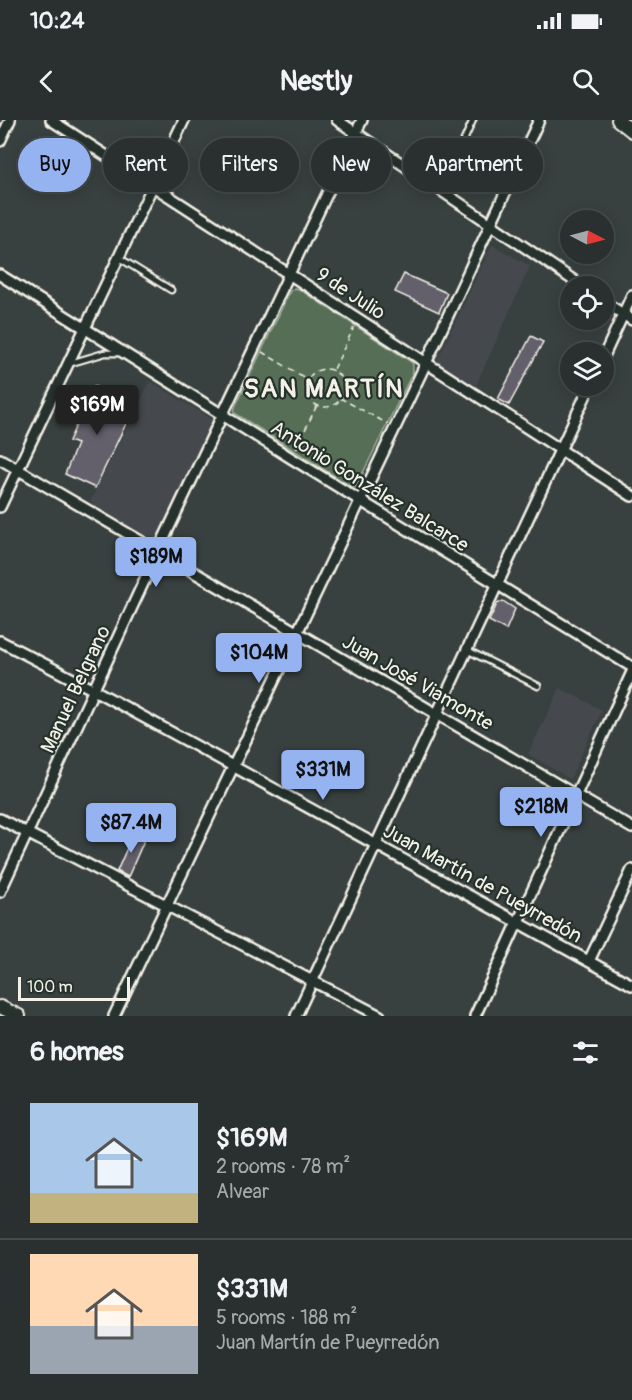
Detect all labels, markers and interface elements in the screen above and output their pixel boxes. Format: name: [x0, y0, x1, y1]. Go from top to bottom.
text: 10:24: [30, 7, 85, 35]
icon: back: [30, 65, 63, 98]
text: Nestly: [280, 65, 352, 98]
icon: search: [569, 65, 602, 98]
chip: Buy: [18, 138, 91, 192]
chip: Rent: [103, 138, 188, 192]
chip: Filters: [200, 138, 299, 192]
chip: New: [311, 138, 391, 192]
chip: Apartment: [403, 138, 543, 192]
north arrow: [560, 210, 614, 264]
map controls: [560, 210, 614, 396]
street label: 9 de Julio: [311, 262, 390, 325]
button: locate: [560, 276, 614, 330]
button: layers: [560, 342, 614, 396]
district label: SAN MARTÍN: [244, 373, 404, 405]
pin: $169M: [55, 385, 139, 436]
text: $169M: [70, 392, 125, 417]
street label: Antonio González Balcarce: [266, 415, 474, 558]
pin: $189M: [114, 537, 198, 588]
text: $189M: [129, 544, 183, 569]
street label: Manuel Belgrano: [35, 621, 116, 757]
street label: Juan José Viamonte: [338, 629, 498, 736]
pin: $104M: [217, 633, 301, 684]
text: $104M: [230, 640, 288, 665]
pin: $331M: [281, 750, 365, 801]
text: $331M: [295, 757, 351, 782]
pin: $218M: [499, 787, 583, 838]
text: $218M: [514, 794, 568, 819]
pin: $87.4M: [82, 803, 180, 854]
text: $87.4M: [100, 810, 162, 835]
street label: Juan Martín de Pueyrredón: [379, 818, 587, 949]
scale bar: [18, 974, 130, 1002]
text: 100 m: [27, 977, 73, 997]
text: 6 homes: [30, 1036, 124, 1068]
icon: filters: [569, 1036, 602, 1069]
text: $169M: [216, 1122, 288, 1154]
icon: home: [78, 1127, 150, 1199]
text: 2 rooms · 78 m²: [216, 1154, 350, 1179]
text: Alvear: [216, 1179, 269, 1204]
text: $331M: [216, 1273, 288, 1305]
icon: home: [78, 1278, 150, 1350]
text: 5 rooms · 188 m²: [216, 1305, 357, 1330]
text: Juan Martín de Pueyrredón: [216, 1330, 440, 1355]

